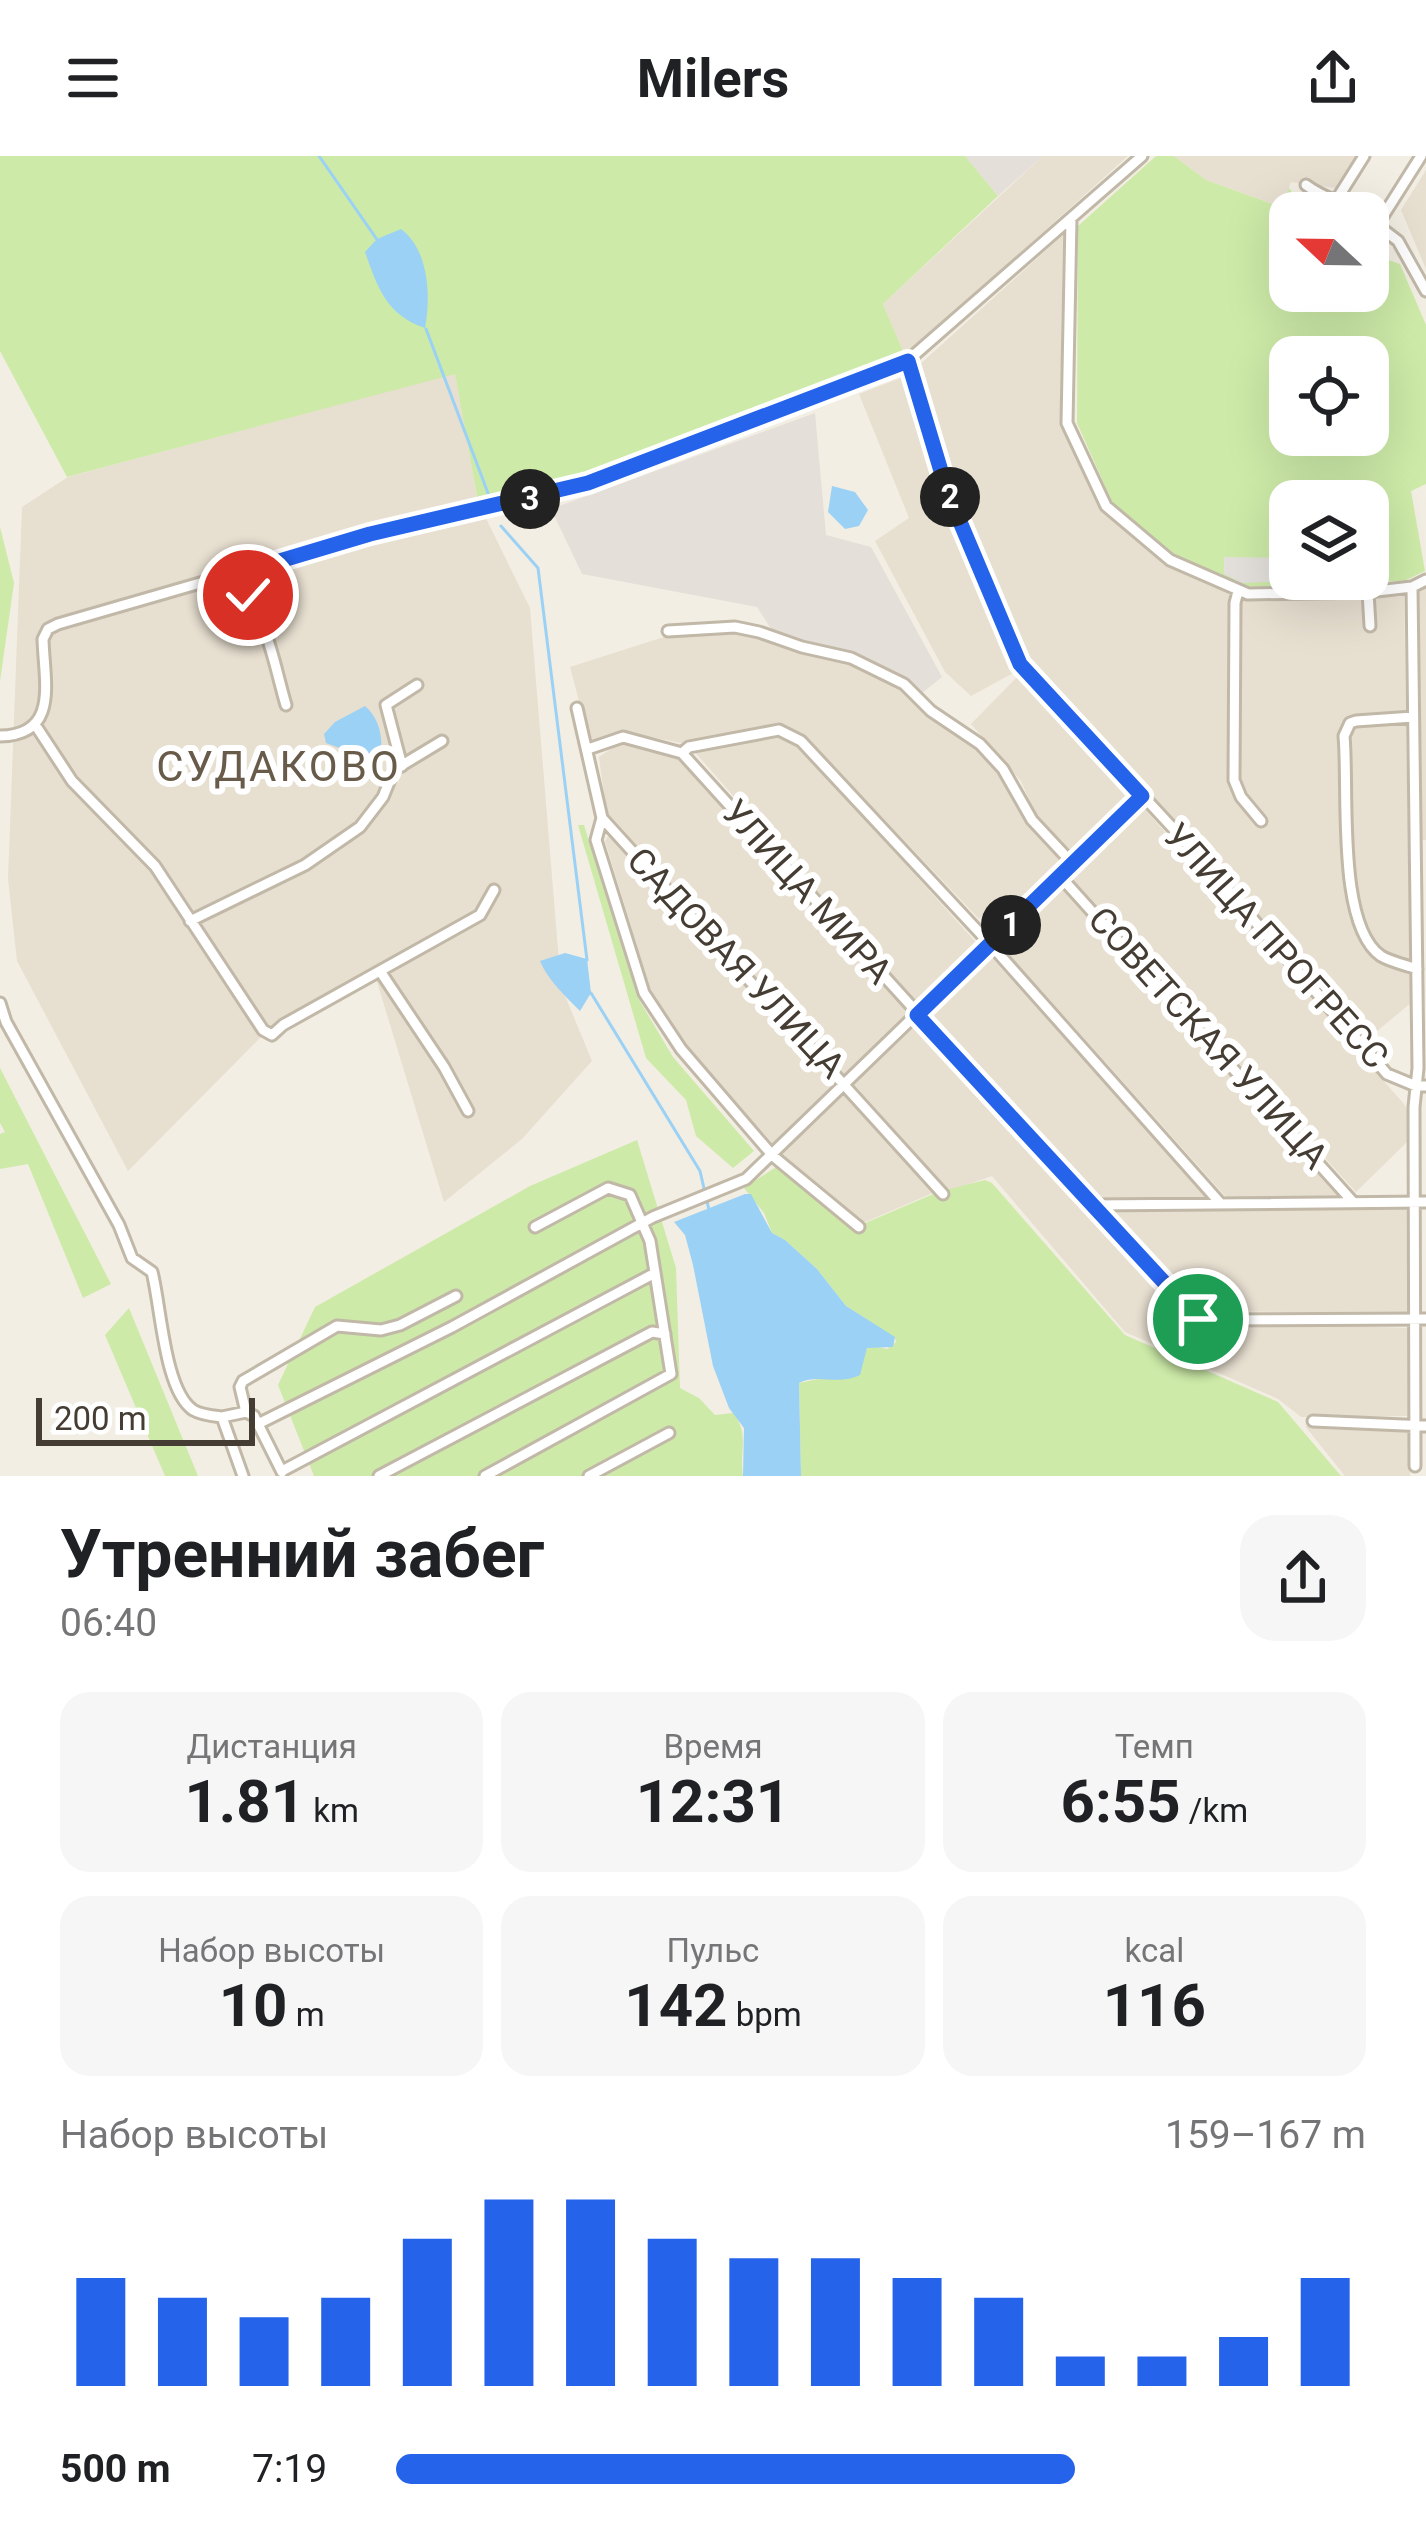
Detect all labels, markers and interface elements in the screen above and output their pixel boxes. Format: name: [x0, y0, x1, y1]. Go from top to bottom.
icon: menu: [60, 45, 126, 111]
icon: share: [1300, 45, 1366, 111]
text: Milers: [637, 47, 789, 110]
north arrow: [1269, 192, 1389, 312]
map controls: [1269, 192, 1389, 600]
button: locate: [1269, 336, 1389, 456]
pin: 2: [920, 467, 980, 527]
pin: 3: [500, 469, 560, 529]
text: 2: [941, 477, 959, 516]
text: 3: [521, 479, 539, 518]
button: layers: [1269, 480, 1389, 600]
pin: [197, 544, 299, 646]
icon: check: [215, 562, 281, 628]
district label: СУДАКОВО: [156, 742, 402, 791]
street label: УЛИЦА МИРА: [714, 791, 901, 993]
street label: УЛИЦА ПРОГРЕСС: [1155, 815, 1397, 1077]
street label: САДОВАЯ УЛИЦА: [619, 839, 854, 1087]
pin: 1: [981, 895, 1041, 955]
street label: СОВЕТСКАЯ УЛИЦА: [1080, 899, 1337, 1178]
text: 1: [1002, 905, 1020, 944]
pin: [1147, 1268, 1249, 1370]
icon: arrive: [1165, 1286, 1231, 1352]
scale bar: [36, 1392, 255, 1445]
text: 200 m: [54, 1399, 147, 1438]
button: share: [1240, 1515, 1366, 1641]
text: Утренний забег: [60, 1516, 544, 1593]
text: 06:40: [60, 1600, 157, 1646]
text: Дистанция: [186, 1727, 357, 1766]
text: Время: [663, 1727, 763, 1766]
text: Темп: [1115, 1727, 1194, 1766]
text: 1.81: [184, 1766, 305, 1837]
text: 12:31: [636, 1766, 790, 1837]
text: 6:55: [1061, 1766, 1181, 1837]
text: km: [305, 1791, 359, 1830]
text: /km: [1181, 1791, 1248, 1830]
text: Набор высоты: [158, 1931, 385, 1970]
text: Пульс: [667, 1931, 759, 1970]
text: kcal: [1125, 1931, 1184, 1970]
text: 10: [219, 1970, 288, 2041]
text: 142: [624, 1970, 728, 2041]
text: 116: [1103, 1970, 1206, 2041]
text: m: [288, 1995, 325, 2034]
text: bpm: [728, 1995, 802, 2034]
text: Набор высоты: [60, 2112, 328, 2158]
text: 159–167 m: [1165, 2112, 1366, 2158]
text: 500 m: [60, 2446, 171, 2492]
text: 7:19: [252, 2446, 327, 2492]

